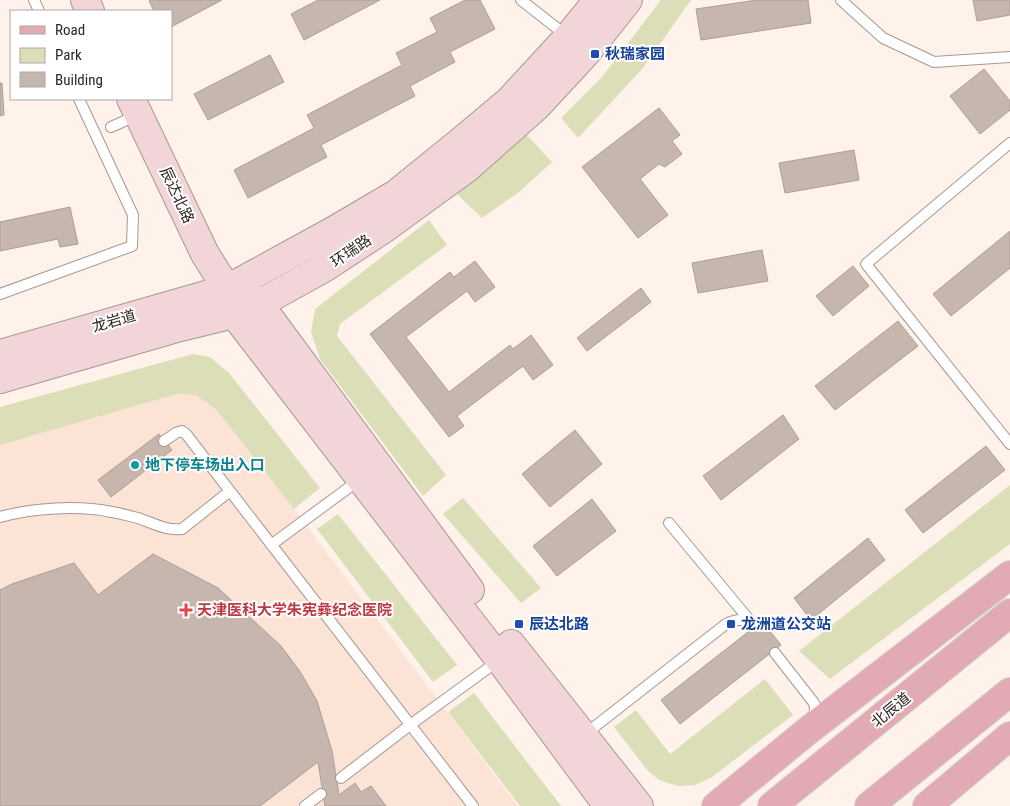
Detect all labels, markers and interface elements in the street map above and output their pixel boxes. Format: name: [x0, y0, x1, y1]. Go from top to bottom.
legend: [10, 10, 172, 100]
text: Road: [55, 21, 85, 39]
place label: 秋瑞家园: [605, 45, 665, 63]
text: Park: [55, 46, 82, 64]
marker: 秋瑞家园: [589, 48, 601, 60]
text: Building: [55, 71, 103, 89]
street label: 辰达北路: [156, 164, 198, 226]
street label: 环瑞路: [327, 231, 375, 271]
street label: 龙岩道: [90, 306, 138, 336]
place label: 地下停车场出入口: [145, 456, 265, 474]
marker: 地下停车场出入口: [129, 459, 141, 471]
place label: 天津医科大学朱宪彝纪念医院: [197, 601, 392, 619]
marker: 天津医科大学朱宪彝纪念医院: [179, 603, 193, 617]
place label: 辰达北路: [529, 615, 589, 633]
place label: 龙洲道公交站: [741, 615, 831, 633]
marker: 辰达北路: [513, 618, 525, 630]
marker: 龙洲道公交站: [725, 618, 737, 630]
street label: 北辰道: [868, 689, 914, 731]

